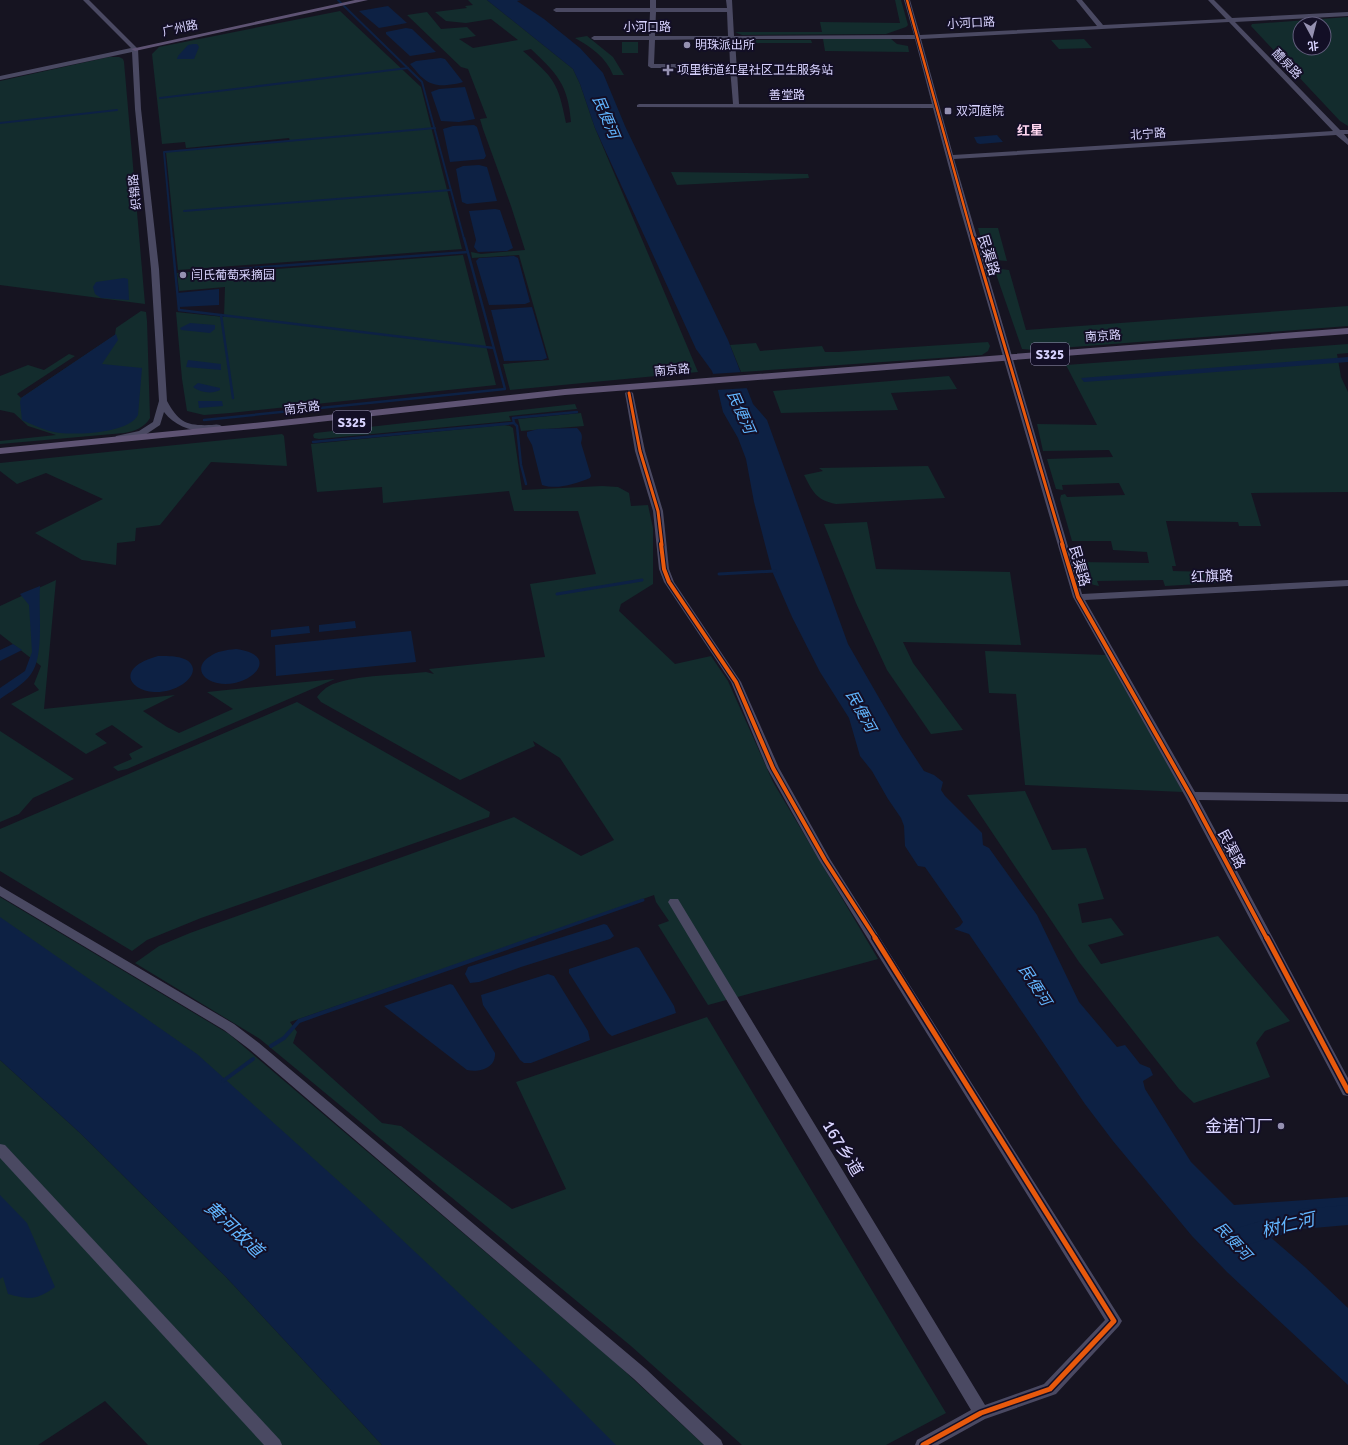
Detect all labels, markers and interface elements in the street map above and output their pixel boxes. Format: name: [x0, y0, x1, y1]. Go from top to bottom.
street label: 小河口路: [947, 15, 995, 32]
north arrow: [1292, 16, 1332, 56]
street label: 广州路: [161, 17, 199, 40]
street label: 小河口路: [623, 20, 671, 35]
place label: 明珠派出所: [695, 38, 755, 53]
text: 北: [1307, 38, 1319, 53]
marker: 明珠派出所: [682, 40, 692, 50]
street label: 醴泉路: [1269, 46, 1305, 83]
place label: 项里街道红星社区卫生服务站: [677, 63, 833, 78]
marker: 项里街道红星社区卫生服务站: [662, 64, 674, 76]
street label: 善堂路: [769, 88, 805, 103]
water label: 民便河: [589, 93, 624, 144]
place label: 双河庭院: [956, 104, 1004, 119]
marker: 双河庭院: [943, 106, 953, 116]
district label: 红星: [1017, 123, 1043, 139]
street label: 北宁路: [1130, 126, 1167, 143]
street label: 织锦路: [126, 173, 145, 211]
street label: 民渠路: [974, 233, 1003, 278]
place label: 闫氏葡萄采摘园: [191, 268, 275, 283]
marker: 闫氏葡萄采摘园: [178, 270, 188, 280]
street label: 南京路: [1085, 328, 1122, 345]
road number: S325: [1031, 343, 1069, 365]
street label: 南京路: [653, 361, 691, 380]
water label: 民便河: [724, 388, 760, 439]
street label: 南京路: [283, 399, 321, 418]
road number: S325: [333, 411, 371, 433]
street label: 民渠路: [1066, 544, 1093, 589]
street label: 红旗路: [1191, 567, 1233, 586]
water label: 民便河: [842, 687, 881, 738]
street label: 民渠路: [1214, 827, 1249, 872]
water label: 民便河: [1015, 961, 1056, 1011]
street label: 167乡道: [818, 1116, 867, 1180]
place label: 金诺门厂: [1205, 1116, 1273, 1137]
marker: 金诺门厂: [1276, 1121, 1286, 1131]
water label: 黄河故道: [200, 1196, 270, 1264]
water label: 树仁河: [1259, 1208, 1320, 1242]
water label: 民便河: [1211, 1218, 1257, 1266]

